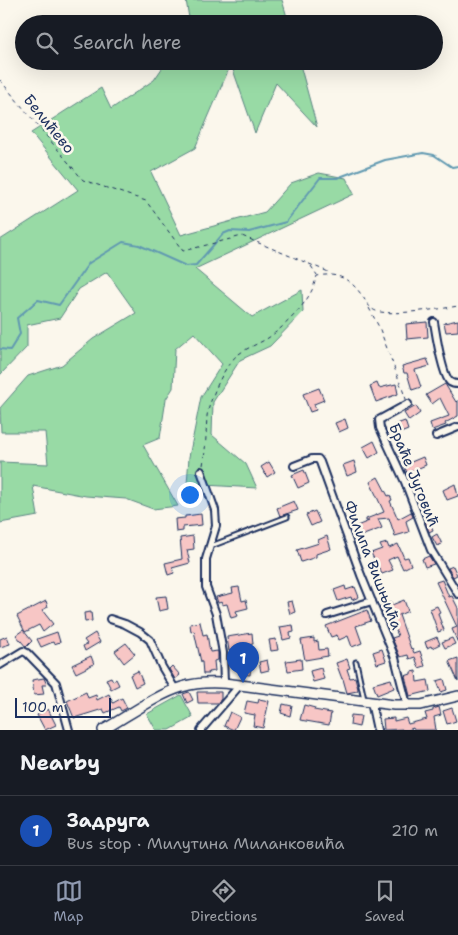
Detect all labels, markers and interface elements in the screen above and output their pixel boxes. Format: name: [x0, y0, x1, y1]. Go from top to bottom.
search box: [15, 15, 443, 70]
icon: search: [33, 29, 61, 57]
text: Search here: [73, 30, 182, 55]
street label: Белићево: [19, 90, 79, 158]
street label: Браће Југовић: [384, 420, 444, 530]
your location: [177, 482, 203, 508]
street label: Филипа Вишњића: [339, 498, 407, 633]
pin: 1: [227, 642, 259, 683]
scale bar: [15, 695, 111, 718]
text: 100 m: [22, 698, 64, 716]
text: Nearby: [20, 749, 100, 777]
text: Задруга: [67, 808, 150, 833]
text: 1: [32, 820, 40, 841]
text: 210 m: [391, 820, 438, 841]
text: Bus stop · Милутина Миланковића: [67, 833, 344, 854]
tab: Map: [54, 877, 84, 925]
tab: Directions: [191, 877, 257, 925]
tab: Saved: [365, 877, 404, 925]

